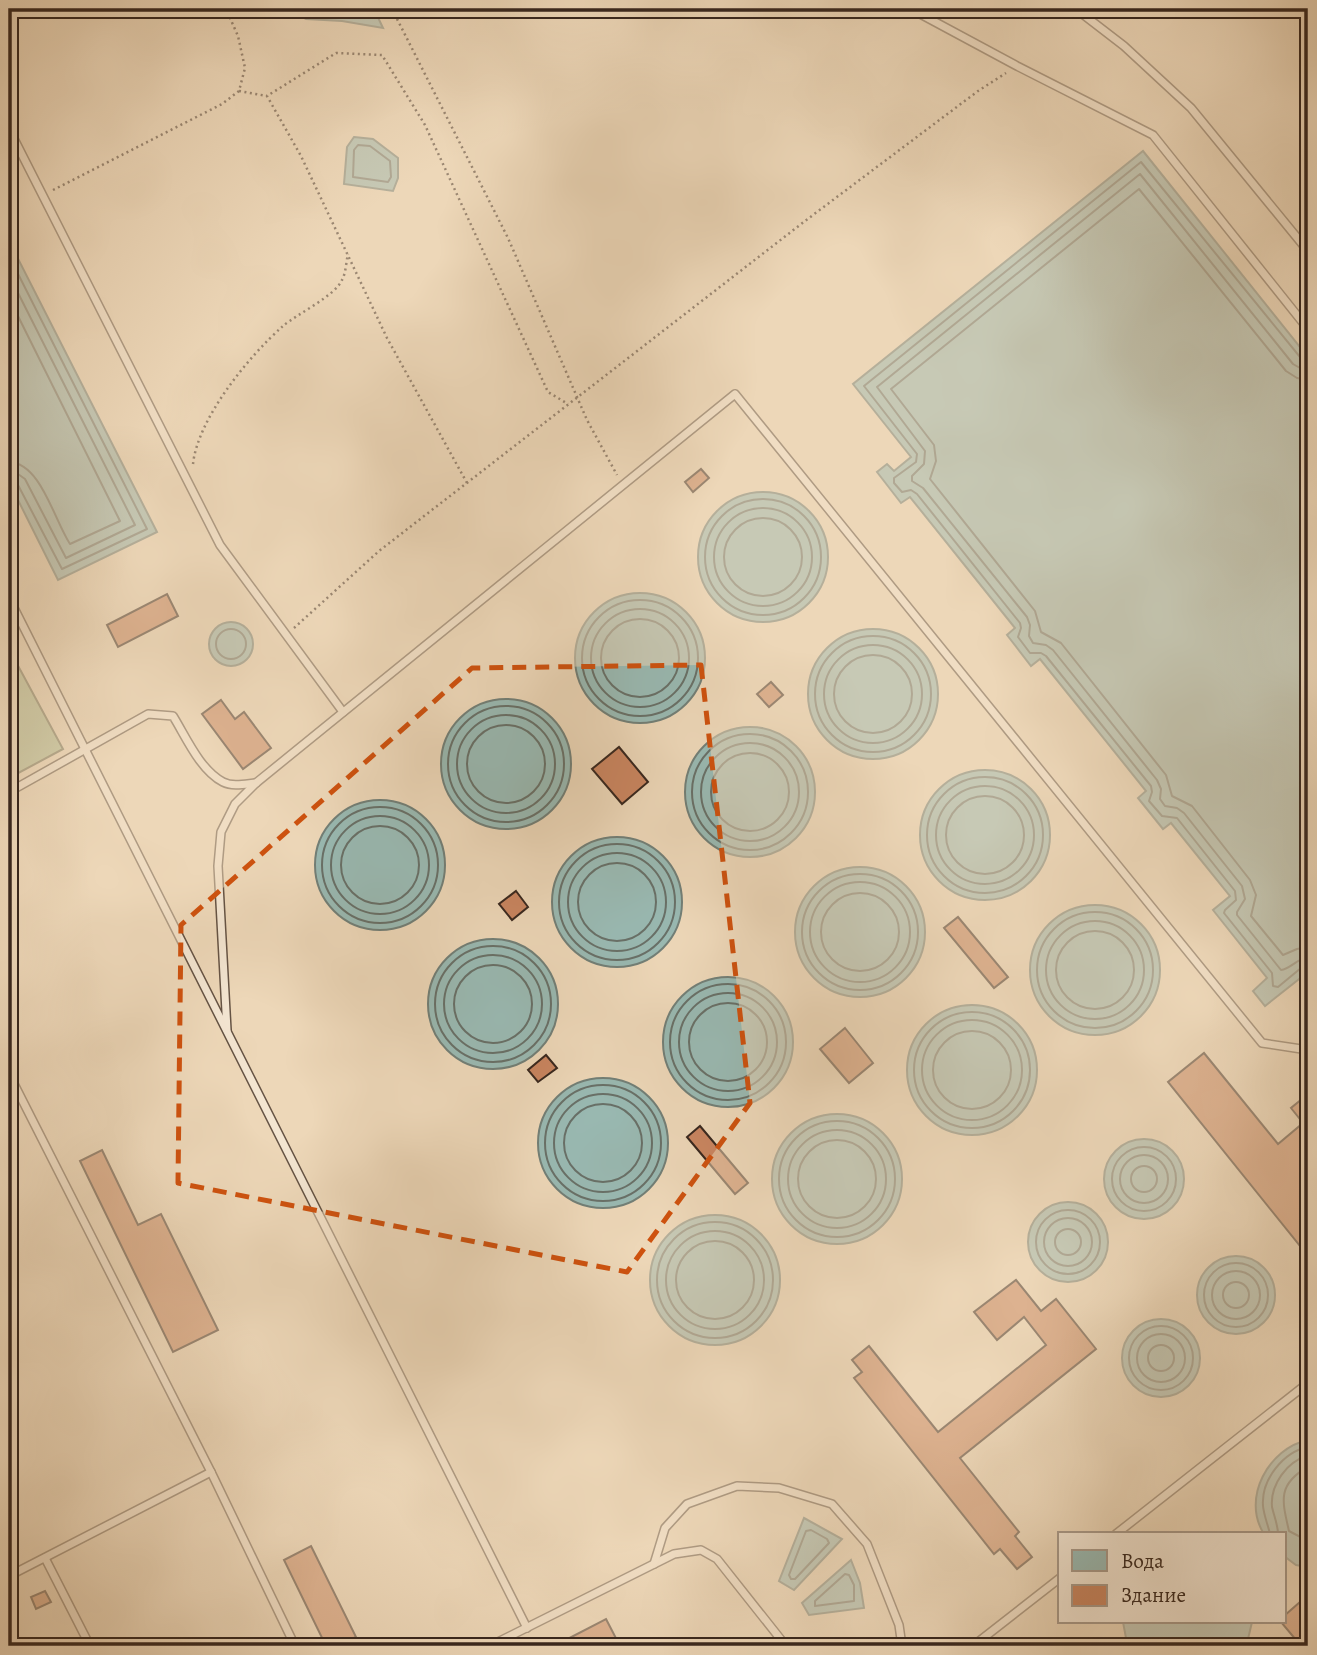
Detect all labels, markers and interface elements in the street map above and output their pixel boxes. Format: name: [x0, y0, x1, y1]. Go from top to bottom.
legend: [1058, 1532, 1286, 1624]
text: Вода: [1121, 1547, 1164, 1575]
text: Здание: [1121, 1581, 1186, 1609]

